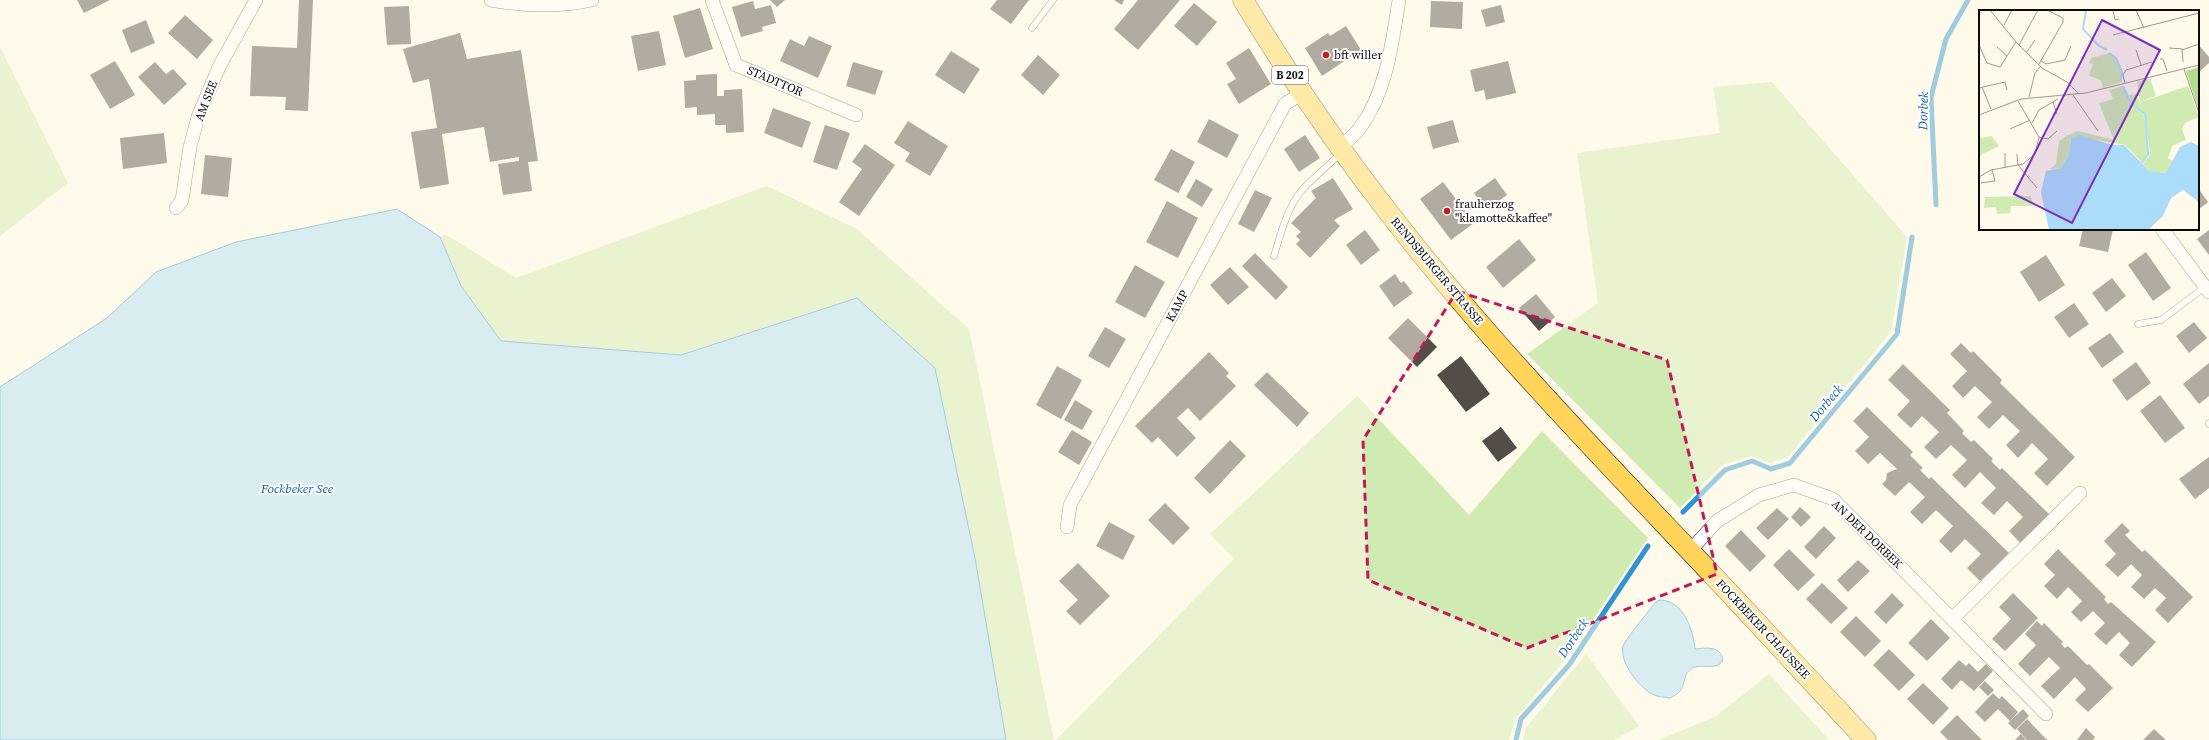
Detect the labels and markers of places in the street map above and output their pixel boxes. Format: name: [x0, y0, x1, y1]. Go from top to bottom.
place label: bft willer: [1334, 47, 1383, 63]
marker: bft willer: [1321, 50, 1331, 60]
place label: frauherzog "klamotte&kaffee": [1455, 196, 1552, 226]
marker: frauherzog "klamotte&kaffee": [1442, 206, 1452, 216]

